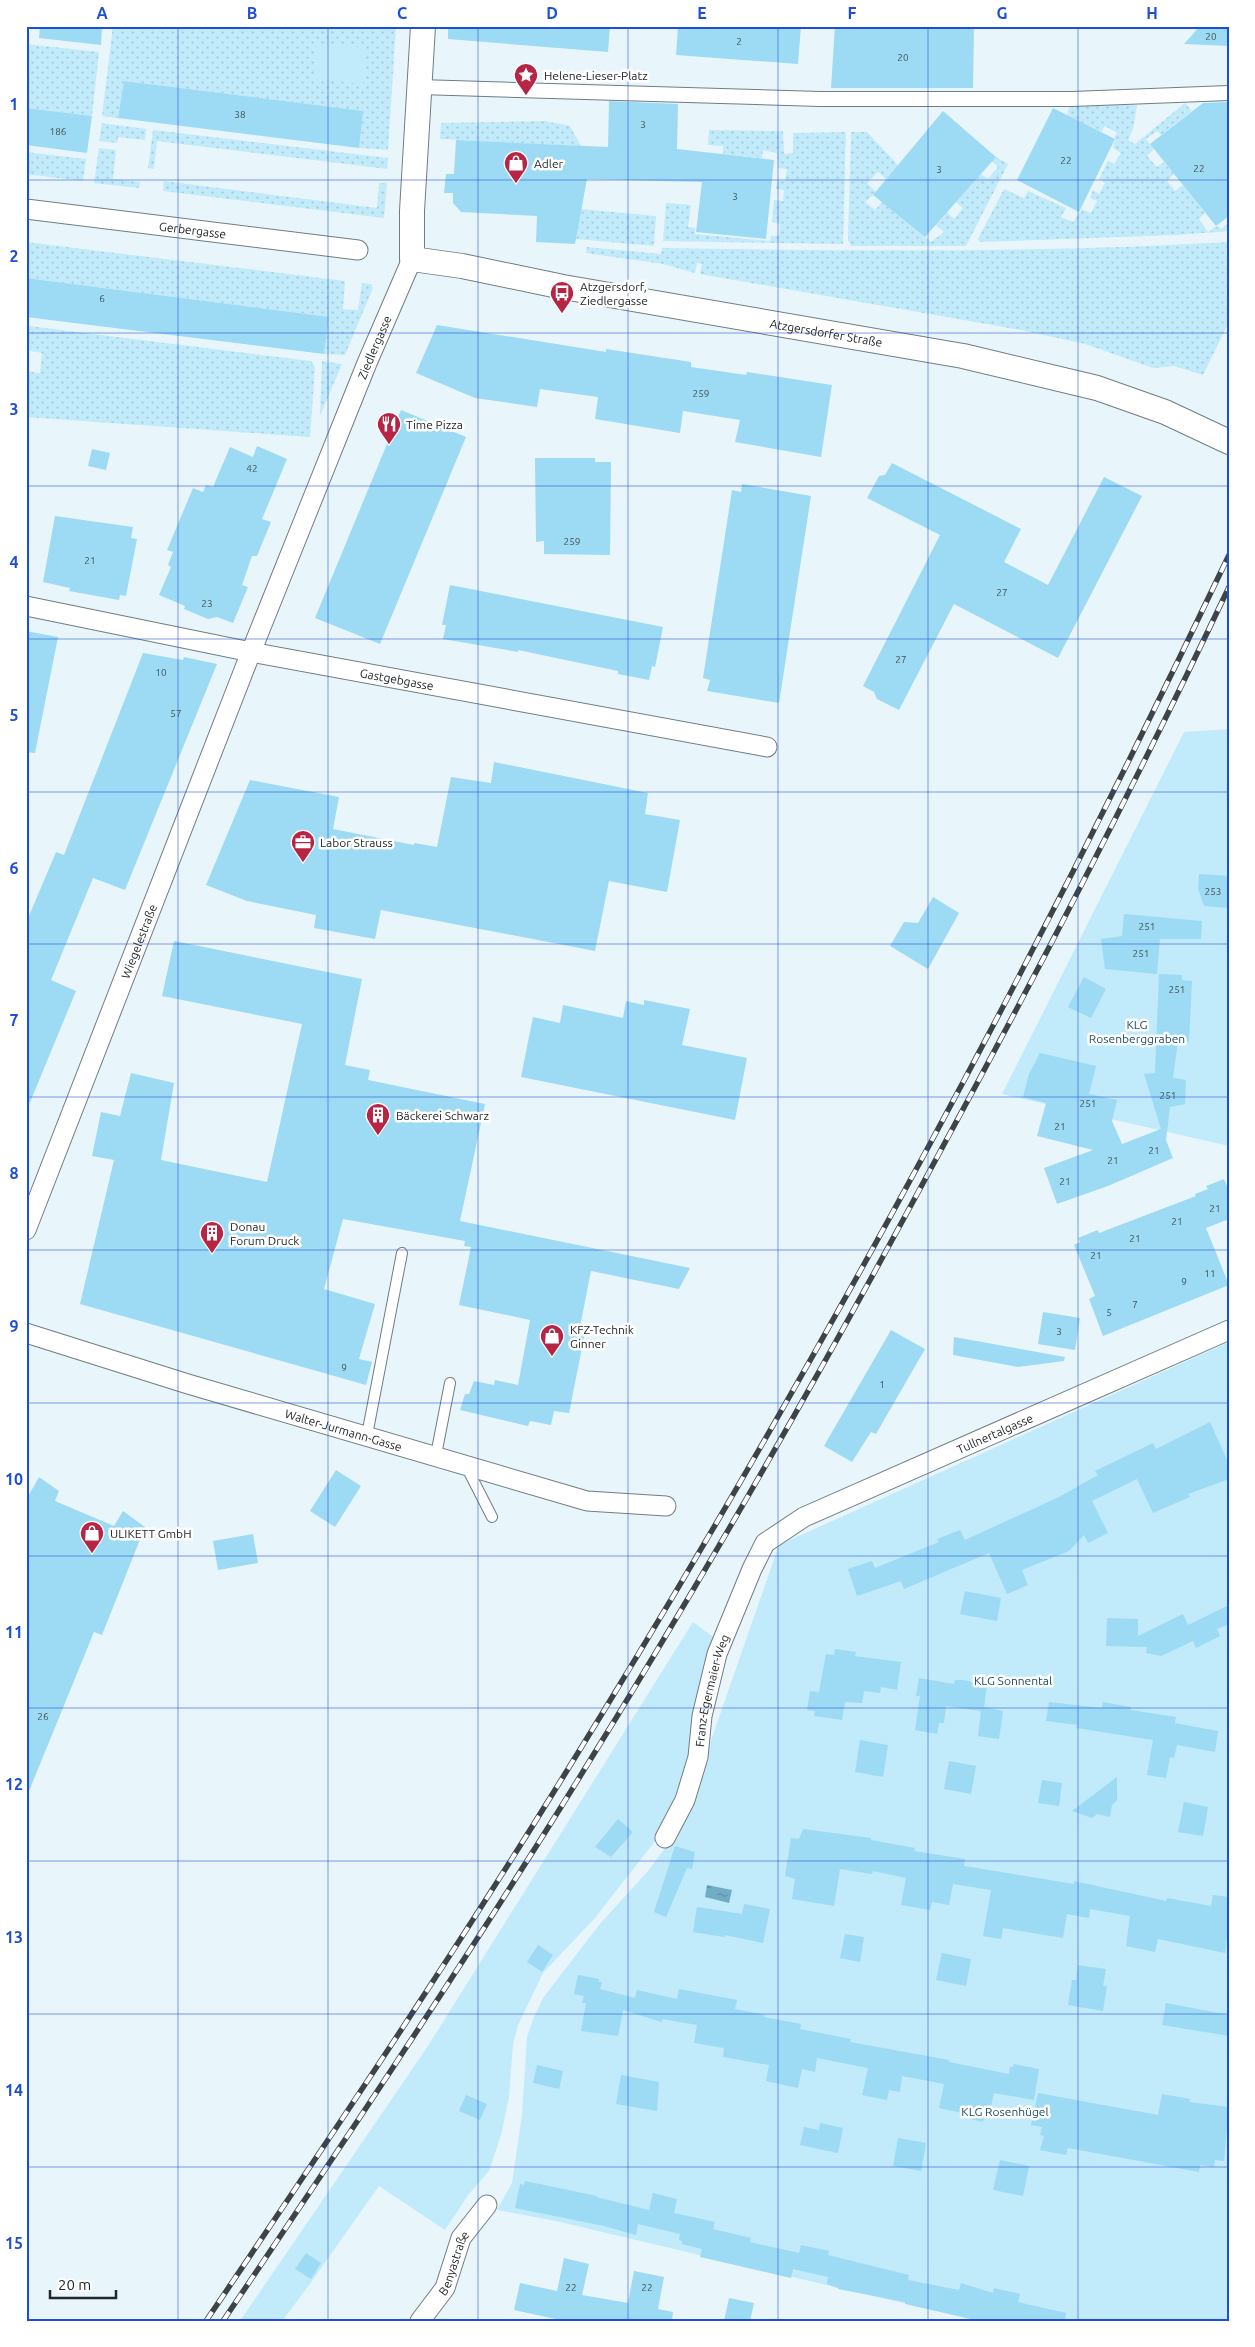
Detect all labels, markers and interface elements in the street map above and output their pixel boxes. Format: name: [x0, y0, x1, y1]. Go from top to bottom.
text: A: [96, 4, 108, 22]
text: B: [247, 4, 257, 22]
text: C: [397, 4, 407, 22]
text: D: [546, 4, 558, 22]
text: E: [697, 4, 707, 22]
text: F: [848, 4, 857, 22]
text: G: [996, 4, 1008, 22]
text: H: [1146, 4, 1158, 22]
house number: 20: [1205, 31, 1217, 42]
house number: 2: [736, 36, 742, 47]
house number: 20: [897, 52, 909, 63]
place icon: Helene-Lieser-Platz: [513, 62, 539, 96]
place label: Helene-Lieser-Platz: [544, 69, 648, 82]
text: 1: [9, 95, 19, 113]
house number: 38: [234, 109, 246, 120]
house number: 3: [640, 119, 646, 130]
house number: 186: [50, 126, 67, 137]
shop icon: Adler: [503, 150, 529, 184]
house number: 22: [1060, 155, 1072, 166]
place label: Adler: [534, 157, 564, 170]
house number: 22: [1193, 163, 1205, 174]
house number: 3: [936, 164, 942, 175]
house number: 3: [732, 191, 738, 202]
street label: Gerbergasse: [158, 219, 227, 240]
text: 2: [9, 247, 19, 265]
bus stop icon: Atzgersdorf, Ziedlergasse: [549, 280, 575, 314]
place label: Atzgersdorf, Ziedlergasse: [580, 280, 648, 307]
house number: 6: [99, 293, 105, 304]
street label: Ziedlergasse: [355, 313, 393, 381]
street label: Atzgersdorfer Straße: [769, 316, 883, 348]
house number: 259: [693, 388, 709, 399]
text: 3: [9, 400, 19, 418]
restaurant icon: Time Pizza: [376, 411, 402, 445]
place label: Time Pizza: [406, 418, 463, 431]
house number: 42: [246, 463, 258, 474]
house number: 259: [564, 536, 580, 547]
text: 4: [9, 553, 19, 571]
house number: 21: [84, 555, 96, 566]
house number: 27: [996, 587, 1008, 598]
house number: 23: [201, 598, 213, 609]
house number: 27: [895, 654, 907, 665]
street label: Gastgebgasse: [359, 666, 435, 692]
house number: 10: [155, 667, 167, 678]
text: 5: [9, 706, 19, 724]
house number: 57: [170, 708, 182, 719]
office icon: Labor Strauss: [290, 829, 316, 863]
place label: Labor Strauss: [320, 836, 393, 849]
text: 6: [9, 859, 19, 877]
house number: 253: [1205, 886, 1221, 897]
street label: Wiegelestraße: [118, 902, 159, 980]
house number: 251: [1139, 921, 1155, 932]
house number: 251: [1133, 948, 1149, 959]
house number: 251: [1169, 984, 1185, 995]
text: 7: [9, 1011, 19, 1029]
park label: KLG Rosenberggraben: [1089, 1018, 1185, 1045]
house number: 251: [1160, 1090, 1176, 1101]
house number: 251: [1080, 1098, 1096, 1109]
building icon: Bäckerei Schwarz: [365, 1102, 391, 1136]
place label: Bäckerei Schwarz: [396, 1109, 489, 1122]
house number: 21: [1054, 1121, 1066, 1132]
house number: 21: [1148, 1145, 1160, 1156]
house number: 21: [1107, 1155, 1119, 1166]
text: 8: [9, 1164, 19, 1182]
house number: 21: [1059, 1176, 1071, 1187]
house number: 21: [1209, 1203, 1221, 1214]
house number: 21: [1171, 1216, 1183, 1227]
building icon: Donau Forum Druck: [199, 1220, 225, 1254]
place label: Donau Forum Druck: [230, 1220, 299, 1247]
house number: 21: [1129, 1233, 1141, 1244]
house number: 21: [1090, 1250, 1102, 1261]
house number: 11: [1204, 1268, 1216, 1279]
house number: 9: [1181, 1276, 1187, 1287]
house number: 7: [1132, 1299, 1138, 1310]
house number: 5: [1106, 1307, 1112, 1318]
text: 9: [9, 1317, 19, 1335]
shop icon: KFZ-Technik Ginner: [539, 1323, 565, 1357]
place label: KFZ-Technik Ginner: [570, 1323, 634, 1350]
house number: 3: [1056, 1326, 1062, 1337]
house number: 9: [341, 1362, 347, 1373]
house number: 1: [879, 1379, 885, 1390]
street label: Walter-Jurmann-Gasse: [284, 1406, 404, 1453]
street label: Tullnertalgasse: [955, 1411, 1035, 1456]
text: 10: [5, 1470, 23, 1488]
shop icon: ULIKETT GmbH: [79, 1520, 105, 1554]
place label: ULIKETT GmbH: [110, 1527, 192, 1540]
text: 11: [5, 1623, 23, 1641]
street label: Franz-Egermaier-Weg: [693, 1632, 731, 1747]
park label: KLG Sonnental: [974, 1674, 1052, 1687]
house number: 26: [37, 1711, 49, 1722]
text: 12: [5, 1775, 23, 1793]
text: 13: [5, 1928, 23, 1946]
text: 14: [5, 2081, 23, 2099]
park label: KLG Rosenhügel: [961, 2105, 1049, 2118]
street label: Benyastraße: [436, 2228, 471, 2298]
text: 15: [5, 2234, 23, 2252]
scale bar: [50, 2267, 116, 2299]
text: 20 m: [58, 2276, 91, 2293]
house number: 22: [565, 2282, 577, 2293]
house number: 22: [641, 2282, 653, 2293]

